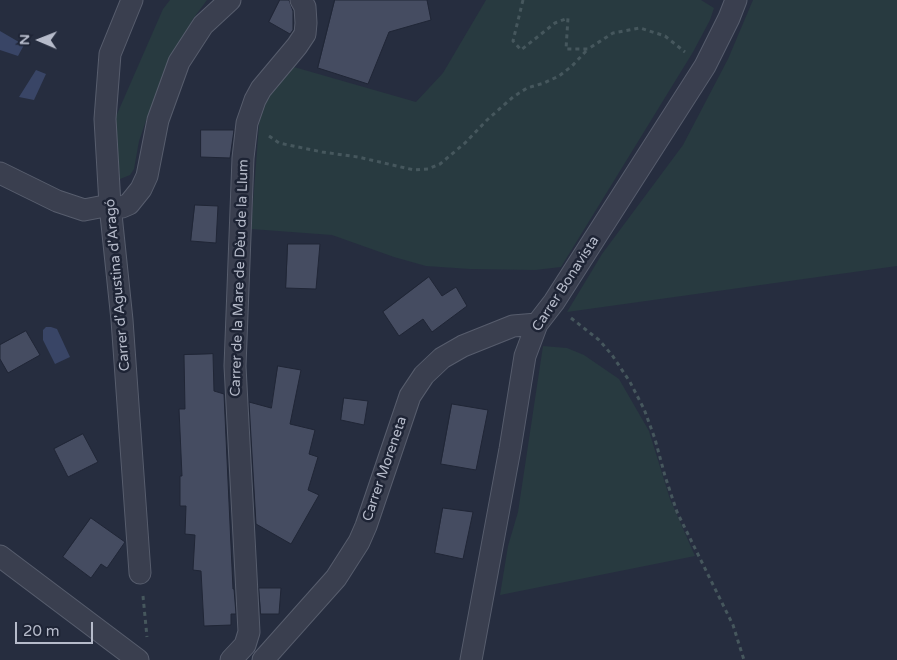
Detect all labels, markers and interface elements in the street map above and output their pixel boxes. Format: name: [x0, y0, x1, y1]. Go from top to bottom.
north arrow: [15, 15, 65, 65]
text: N: [16, 34, 33, 46]
street label: Carrer de la Mare de Dèu de la Llum: [227, 159, 253, 397]
street label: Carrer d'Agustina d'Aragó: [102, 198, 134, 372]
street label: Carrer Bonavista: [529, 233, 603, 335]
street label: Carrer Moreneta: [359, 414, 411, 524]
scale bar: [18, 612, 95, 644]
text: 20 m: [23, 622, 60, 640]

